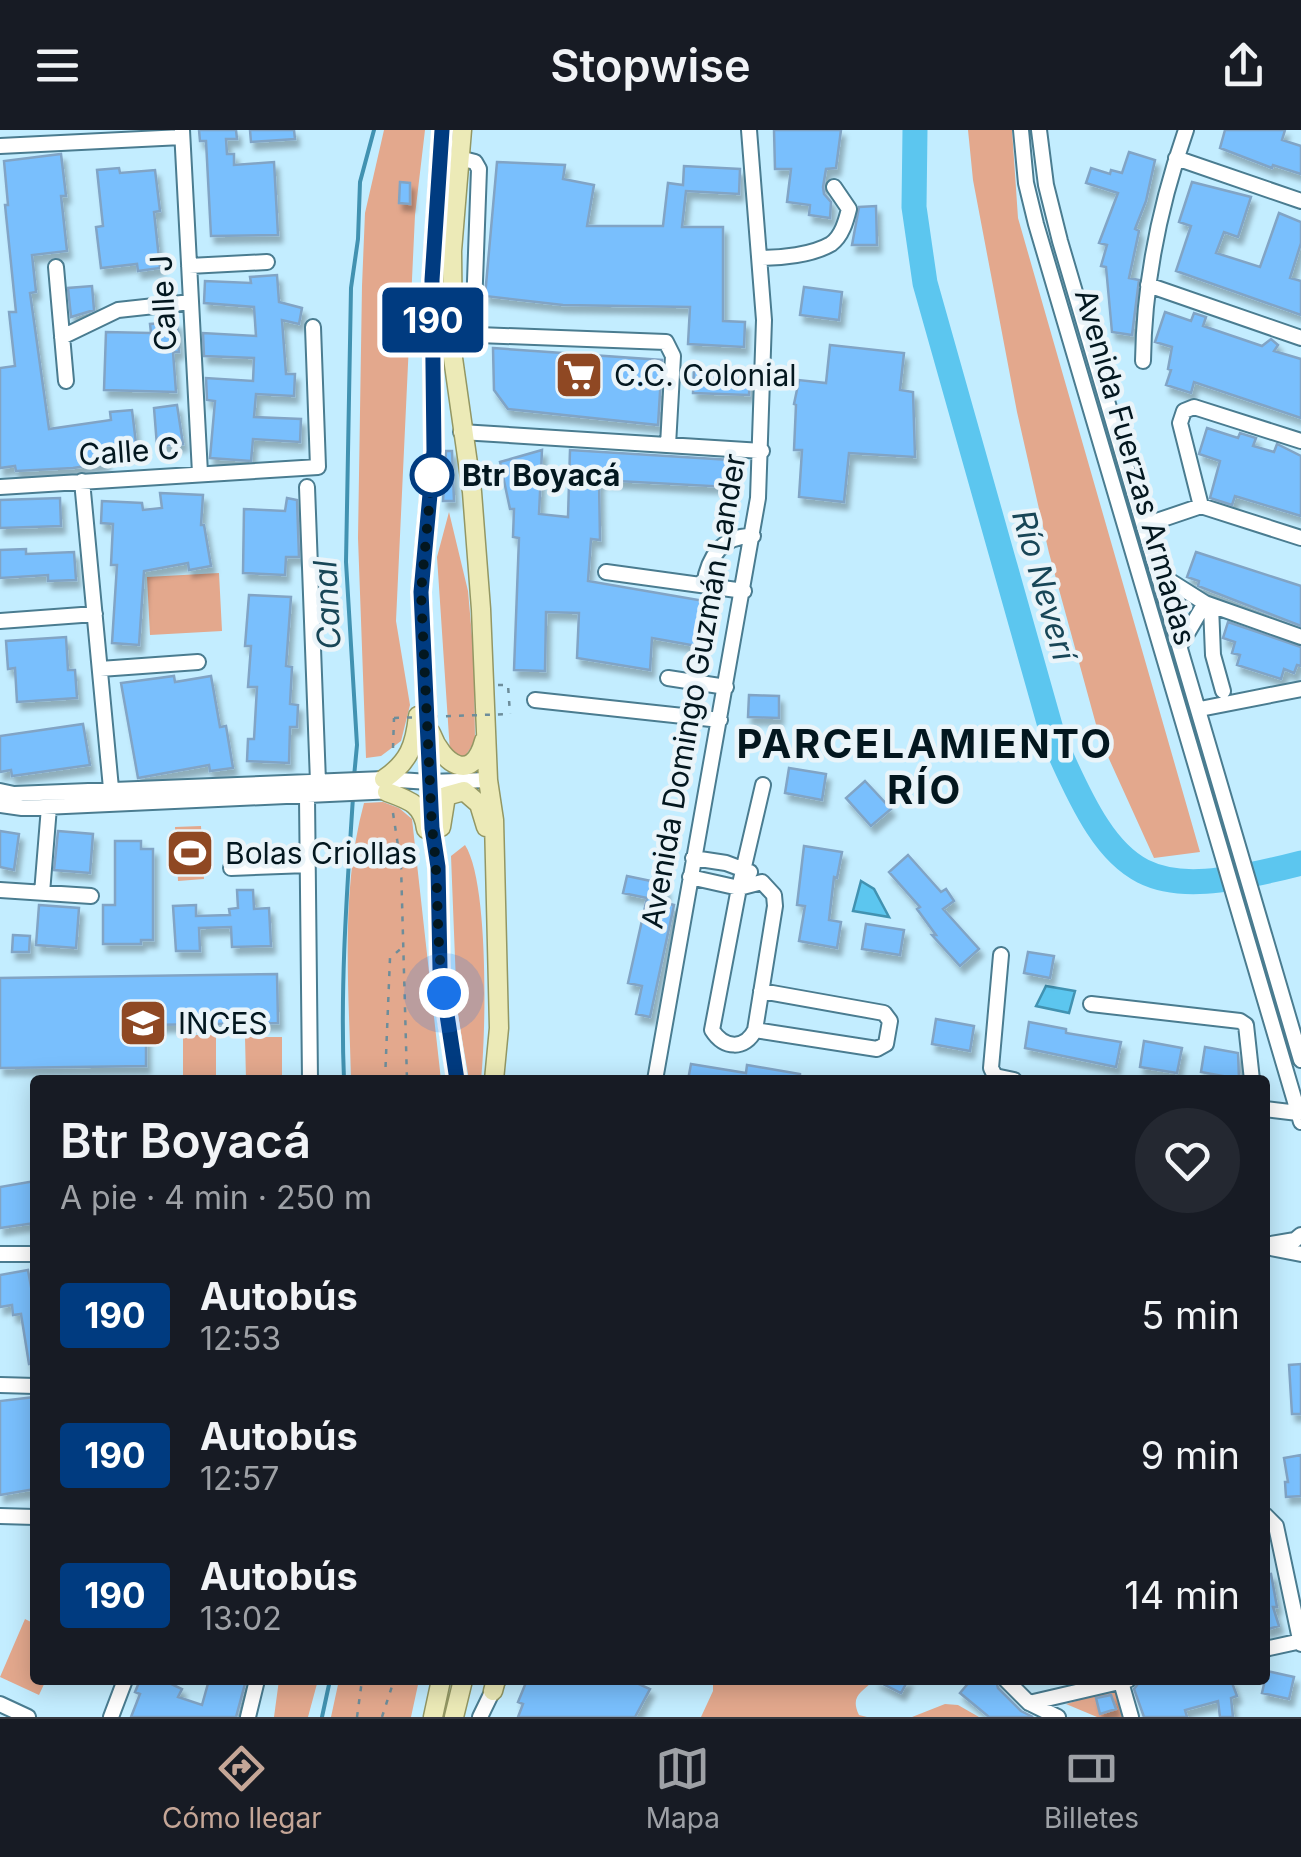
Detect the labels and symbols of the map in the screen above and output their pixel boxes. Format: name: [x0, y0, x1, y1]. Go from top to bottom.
street label: Calle J: [143, 254, 183, 352]
street label: Avenida Fuerzas Armadas: [1068, 285, 1204, 649]
line badge: 190: [376, 288, 490, 352]
supermarket icon: C.C. Colonial: [553, 349, 605, 401]
place label: C.C. Colonial: [614, 357, 797, 393]
street label: Calle C: [77, 430, 181, 472]
street label: Avenida Domingo Guzmán Lander: [633, 451, 753, 931]
marker: Btr Boyacá: [411, 454, 453, 496]
place label: Btr Boyacá: [462, 457, 620, 493]
water label: Río Neverí: [1004, 505, 1085, 668]
water label: Canal: [305, 559, 349, 651]
district label: PARCELAMIENTO RÍO: [736, 719, 1114, 814]
sports icon: Bolas Criollas: [164, 827, 216, 879]
place label: Bolas Criollas: [225, 835, 417, 871]
your location: [419, 968, 469, 1018]
school or university icon: INCES: [117, 997, 169, 1049]
place label: INCES: [178, 1005, 268, 1041]

